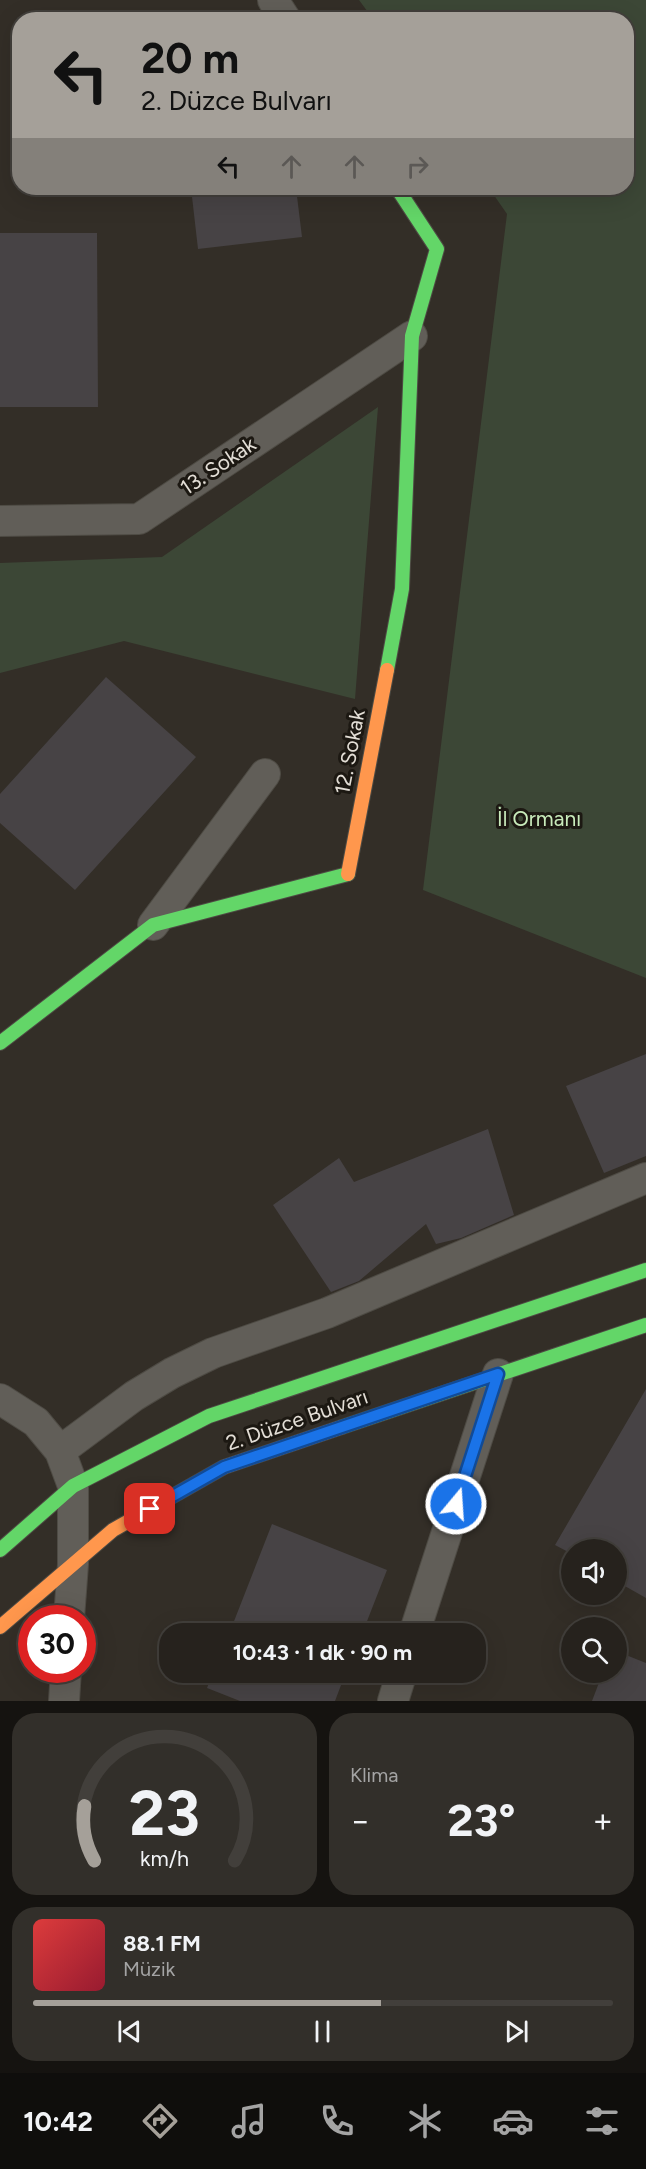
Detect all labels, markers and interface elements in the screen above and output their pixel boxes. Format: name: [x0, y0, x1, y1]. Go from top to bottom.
text: 20 m: [141, 33, 239, 84]
icon: left: [42, 36, 120, 114]
text: 2. Düzce Bulvarı: [141, 84, 332, 117]
icon: left: [212, 150, 245, 183]
icon: ahead: [275, 150, 308, 183]
icon: ahead: [338, 150, 371, 183]
icon: right: [401, 150, 434, 183]
street label: 13. Sokak: [175, 431, 261, 500]
street label: 12. Sokak: [329, 707, 370, 796]
park label: İl Ormanı: [497, 806, 581, 831]
street label: 2. Düzce Bulvarı: [223, 1384, 371, 1455]
position arrow: [424, 1472, 488, 1536]
pin: [124, 1483, 175, 1534]
icon: arrive: [133, 1492, 166, 1525]
map controls: [561, 1539, 627, 1683]
button: sound: [561, 1539, 627, 1605]
speed limit sign: 30: [18, 1605, 96, 1683]
button: search: [561, 1617, 627, 1683]
text: 10:43 · 1 dk · 90 m: [233, 1639, 412, 1666]
text: Klima: [350, 1763, 398, 1787]
text: 23: [129, 1776, 200, 1851]
text: 23°: [447, 1793, 516, 1847]
text: −: [350, 1801, 371, 1840]
text: +: [592, 1801, 613, 1840]
text: km/h: [140, 1846, 189, 1871]
text: 88.1 FM: [123, 1930, 201, 1957]
text: Müzik: [123, 1957, 175, 1981]
icon: previous: [113, 2015, 146, 2048]
icon: pause: [306, 2015, 339, 2048]
icon: next: [500, 2015, 533, 2048]
icon: directions: [139, 2100, 181, 2142]
icon: music: [228, 2100, 270, 2142]
icon: phone: [316, 2100, 358, 2142]
icon: climate: [404, 2100, 446, 2142]
icon: car: [492, 2100, 534, 2142]
icon: filters: [581, 2100, 623, 2142]
text: 10:42: [23, 2105, 93, 2138]

